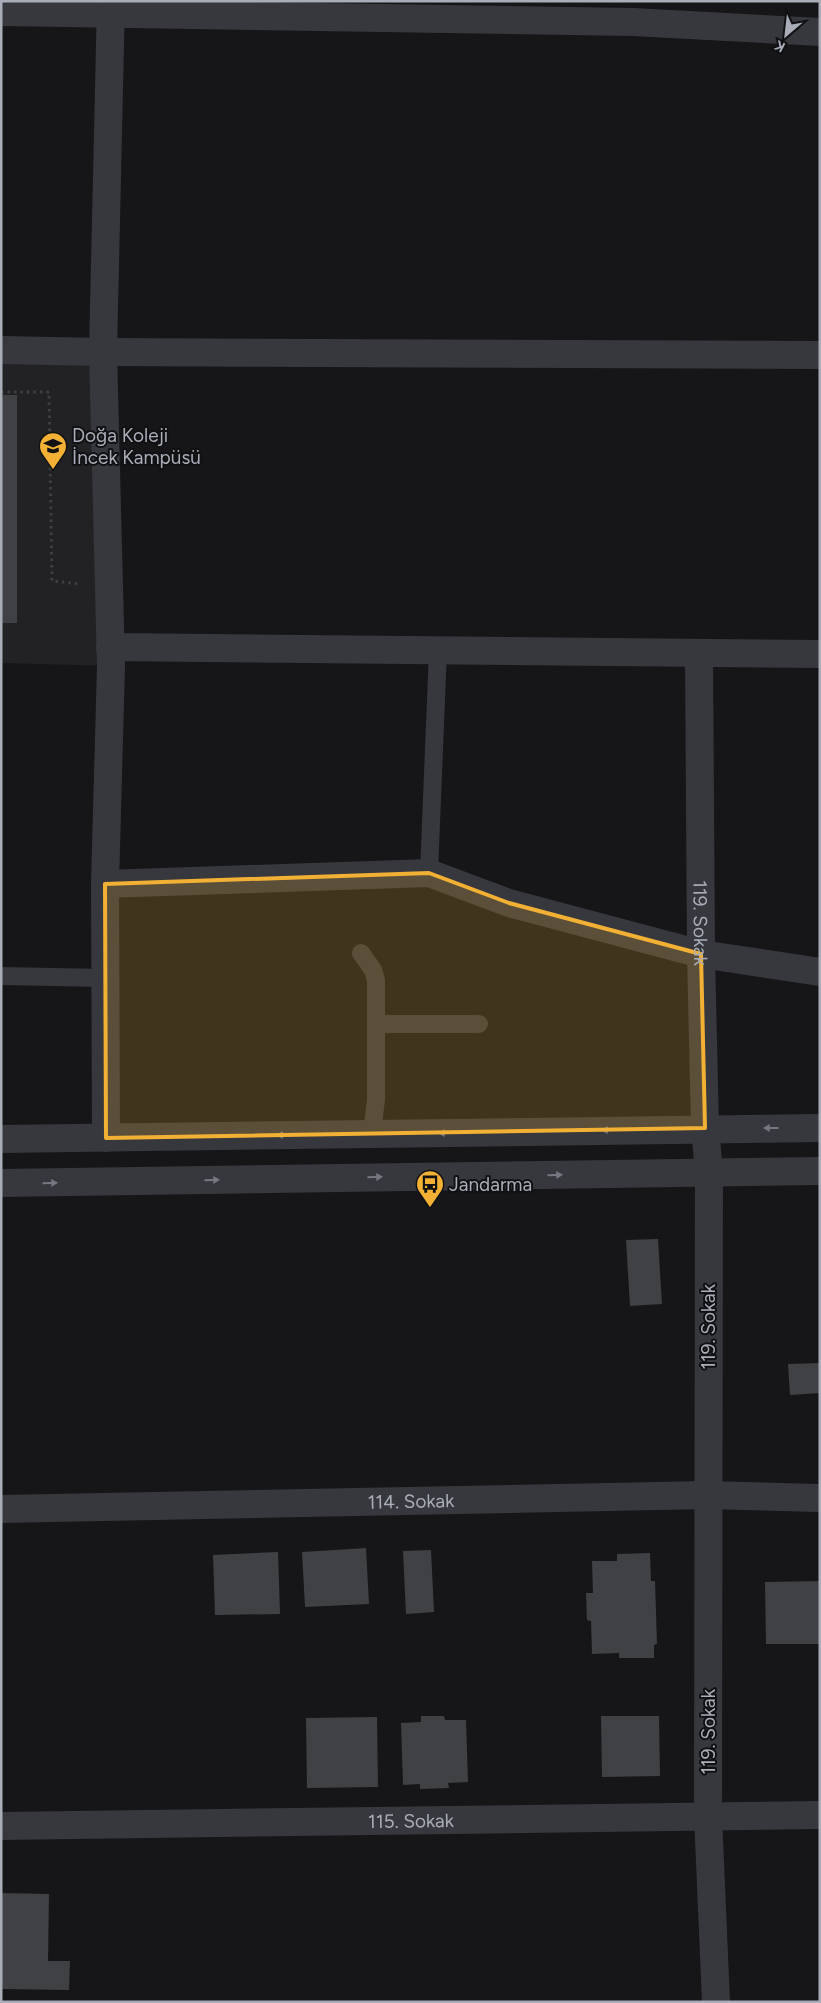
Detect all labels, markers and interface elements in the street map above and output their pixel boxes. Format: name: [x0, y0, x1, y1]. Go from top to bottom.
north arrow: [761, 10, 811, 60]
text: K: [771, 36, 788, 56]
place label: Doğa Koleji İncek Kampüsü: [72, 424, 201, 469]
school or university icon: Doğa Koleji İncek Kampüsü: [38, 431, 68, 470]
street label: 119. Sokak: [689, 880, 713, 967]
one-way arrow: [763, 1124, 779, 1132]
one-way arrow: [600, 1126, 616, 1134]
one-way arrow: [438, 1129, 454, 1137]
one-way arrow: [275, 1131, 291, 1139]
bus stop icon: Jandarma: [415, 1169, 445, 1208]
one-way arrow: [547, 1170, 563, 1178]
one-way arrow: [367, 1173, 383, 1181]
place label: Jandarma: [449, 1173, 532, 1196]
one-way arrow: [205, 1176, 221, 1184]
one-way arrow: [42, 1179, 58, 1187]
street label: 119. Sokak: [697, 1283, 720, 1370]
street label: 114. Sokak: [367, 1488, 455, 1513]
street label: 119. Sokak: [697, 1688, 720, 1775]
street label: 115. Sokak: [368, 1808, 455, 1833]

